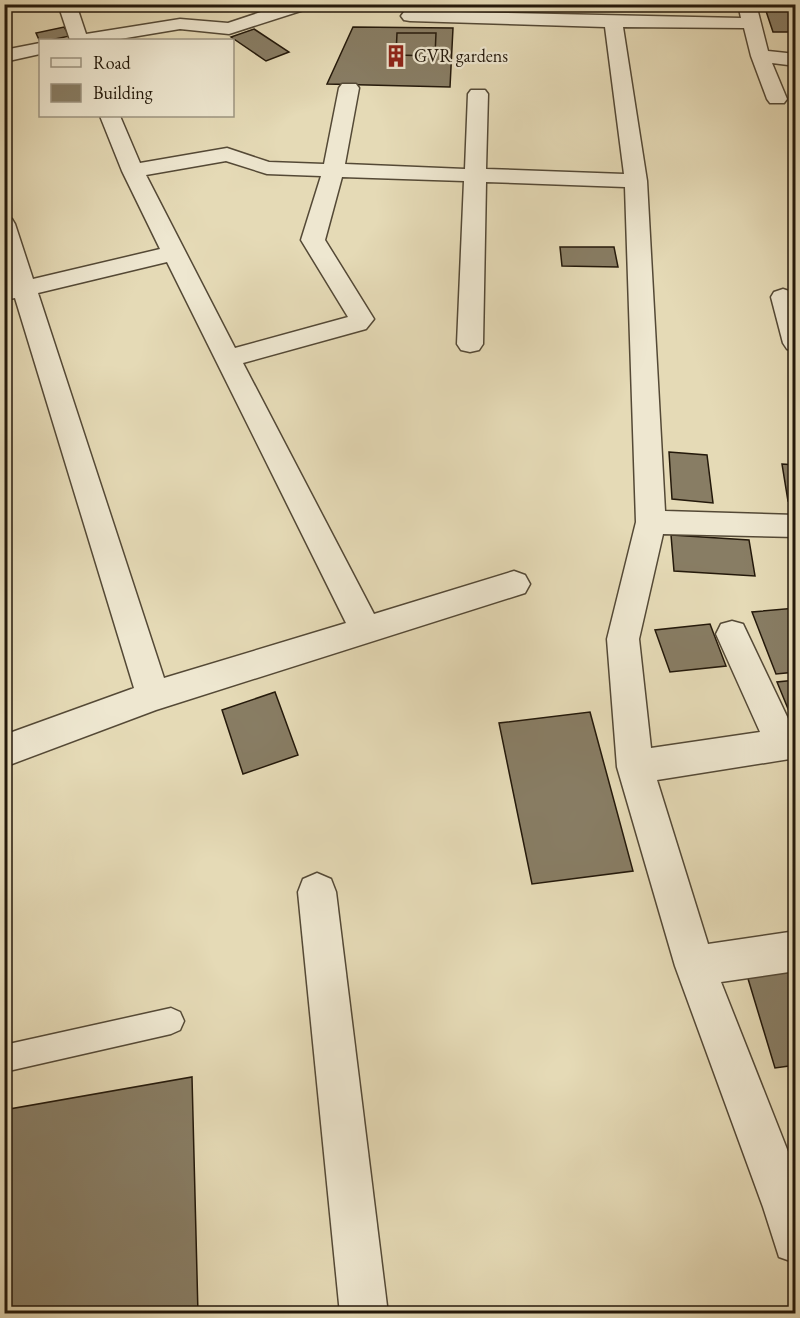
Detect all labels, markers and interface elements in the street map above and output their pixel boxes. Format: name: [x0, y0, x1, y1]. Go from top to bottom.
legend: [39, 39, 234, 117]
building icon: GVR gardens: [383, 43, 409, 69]
place label: GVR gardens: [414, 44, 508, 67]
text: Road: [93, 51, 132, 74]
text: Building: [93, 81, 153, 104]

